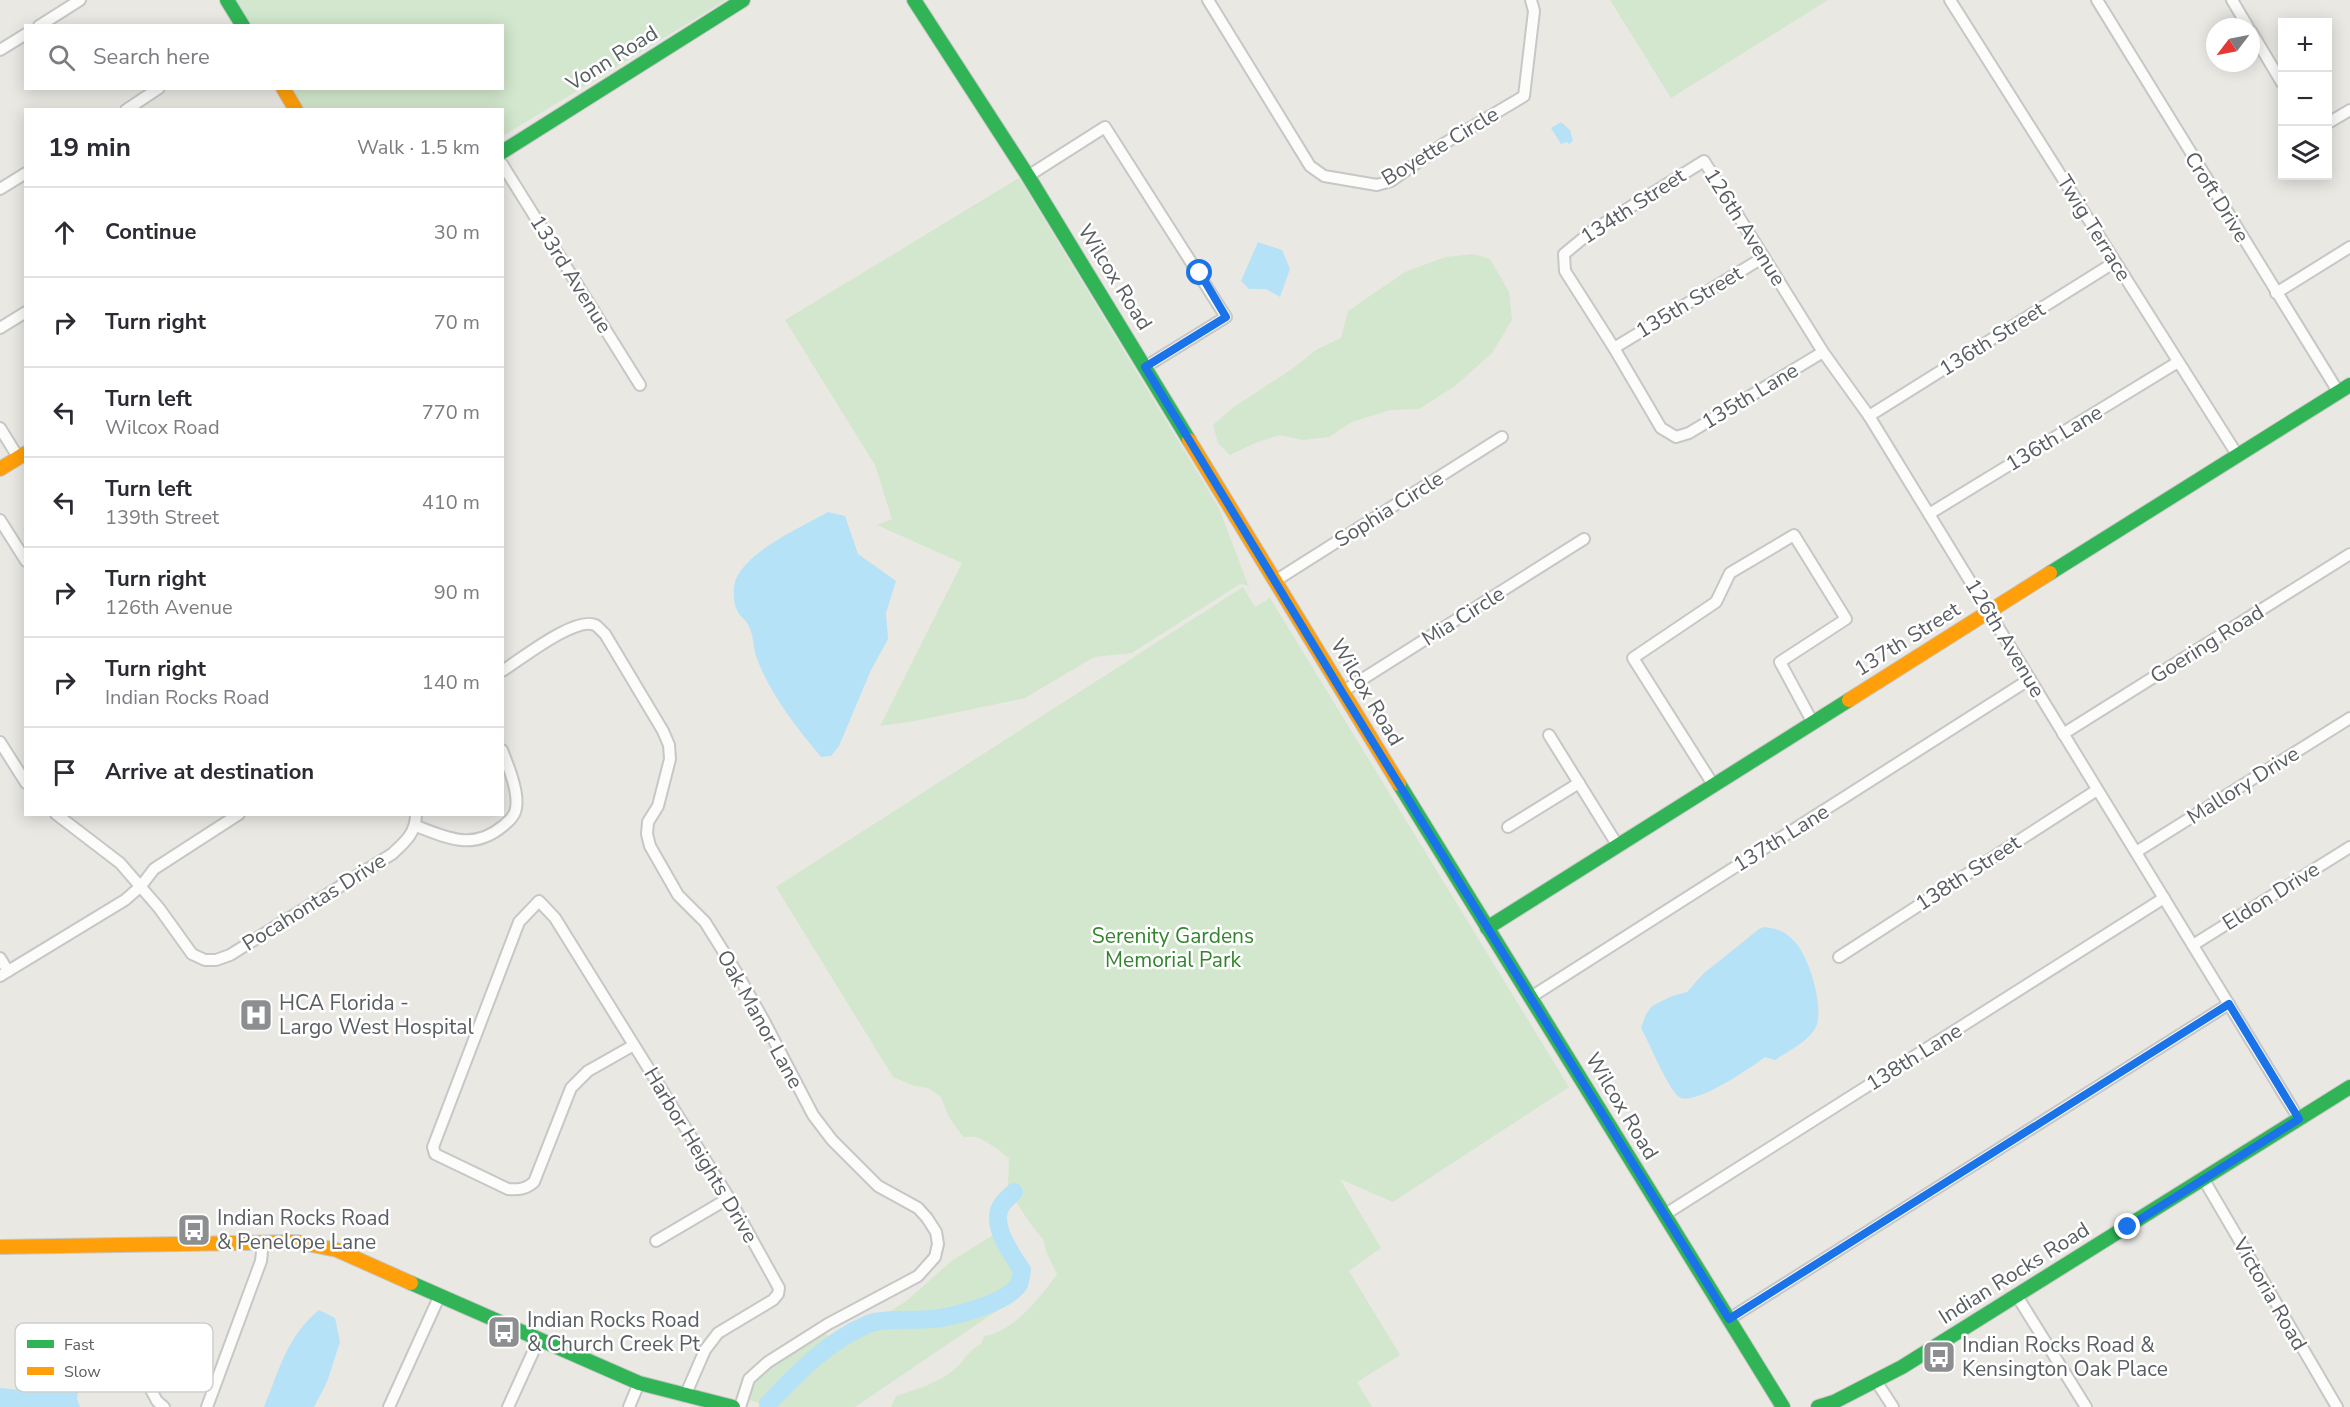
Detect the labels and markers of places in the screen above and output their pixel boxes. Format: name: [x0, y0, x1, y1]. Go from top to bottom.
place label: HCA Florida - Largo West Hospital: [279, 989, 474, 1041]
hospital icon: HCA Florida - Largo West Hospital: [238, 997, 274, 1033]
place label: Indian Rocks Road & Penelope Lane: [217, 1204, 390, 1256]
bus stop icon: Indian Rocks Road & Penelope Lane: [176, 1212, 212, 1248]
place label: Indian Rocks Road & Church Creek Pt: [527, 1306, 701, 1358]
bus stop icon: Indian Rocks Road & Church Creek Pt: [486, 1314, 522, 1350]
place label: Indian Rocks Road & Kensington Oak Place: [1962, 1331, 2168, 1383]
bus stop icon: Indian Rocks Road & Kensington Oak Place: [1921, 1339, 1957, 1375]

